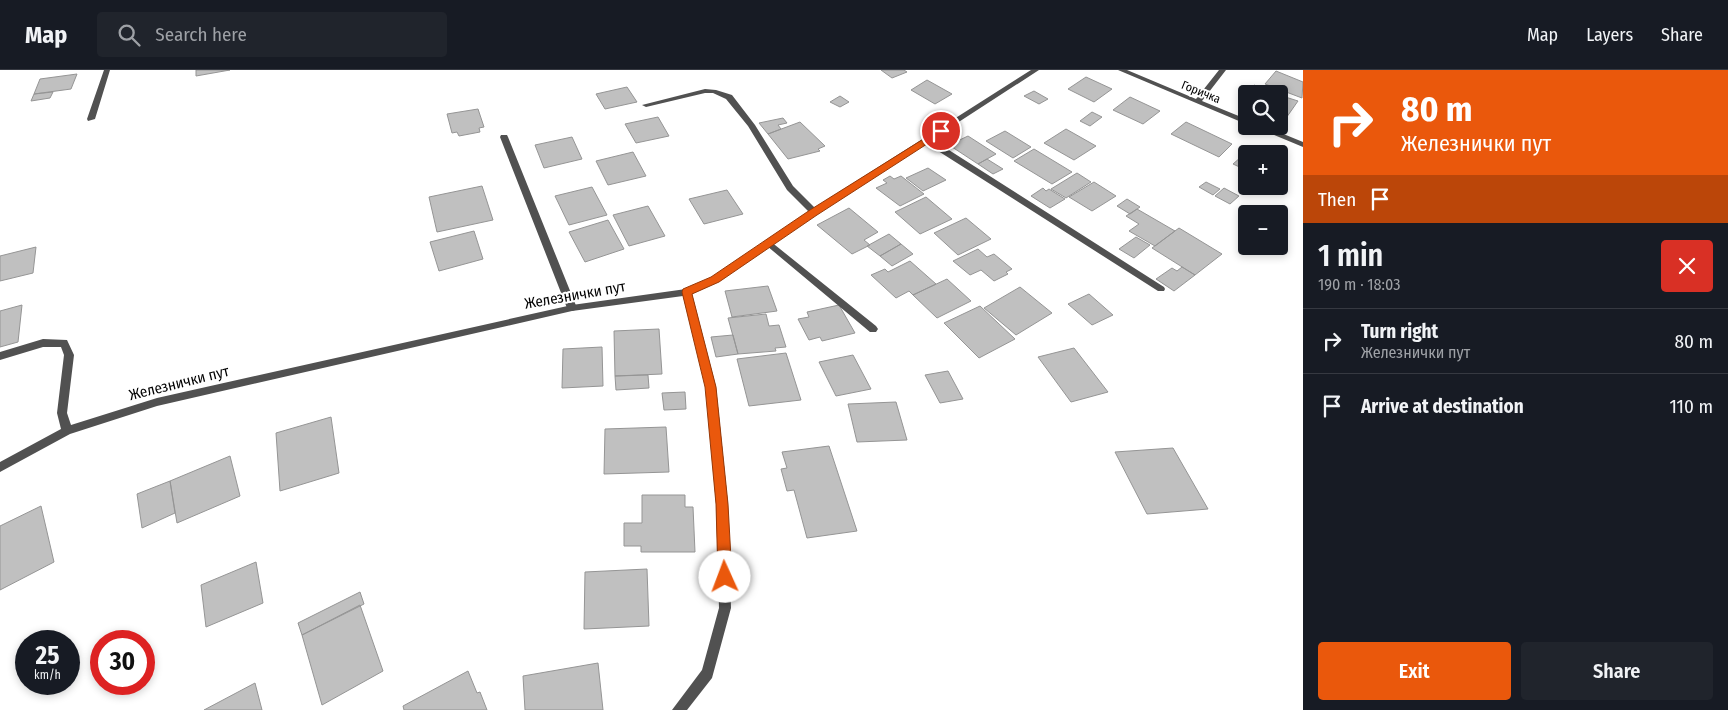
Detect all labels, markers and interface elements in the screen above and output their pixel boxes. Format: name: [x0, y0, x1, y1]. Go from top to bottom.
search box: [97, 12, 447, 57]
text: Map: [25, 21, 67, 49]
icon: search: [115, 21, 143, 49]
text: Search here: [155, 23, 247, 46]
text: Map: [1527, 24, 1558, 46]
text: Layers: [1586, 24, 1633, 46]
text: Share: [1661, 24, 1703, 46]
street label: Горичка: [1180, 78, 1223, 106]
map controls: [1238, 85, 1288, 255]
button: search: [1238, 85, 1288, 135]
text: 80 m: [1401, 88, 1473, 130]
icon: right: [1318, 90, 1383, 155]
pin: [920, 110, 962, 152]
icon: arrive: [927, 117, 955, 145]
text: Железнички пут: [1401, 130, 1551, 157]
button: +: [1238, 145, 1288, 195]
icon: arrive: [1366, 185, 1394, 213]
text: Then: [1318, 188, 1356, 211]
button: −: [1238, 205, 1288, 255]
text: 1 min: [1318, 238, 1383, 274]
button: close: [1661, 240, 1713, 292]
text: 190 m · 18:03: [1318, 275, 1400, 294]
street label: Железнички пут: [523, 277, 628, 313]
text: Turn right: [1361, 320, 1438, 343]
icon: right: [1318, 327, 1346, 355]
text: 80 m: [1675, 330, 1713, 353]
text: Железнички пут: [1361, 343, 1470, 362]
street label: Железнички пут: [127, 362, 232, 404]
icon: arrive: [1318, 392, 1346, 420]
text: Arrive at destination: [1361, 395, 1524, 418]
text: 110 m: [1669, 395, 1713, 418]
position arrow: [698, 550, 750, 602]
speed limit sign: 30: [90, 630, 155, 695]
text: 25: [36, 641, 59, 671]
button: Exit: [1318, 642, 1511, 700]
button: Share: [1521, 642, 1713, 700]
text: km/h: [34, 668, 61, 682]

